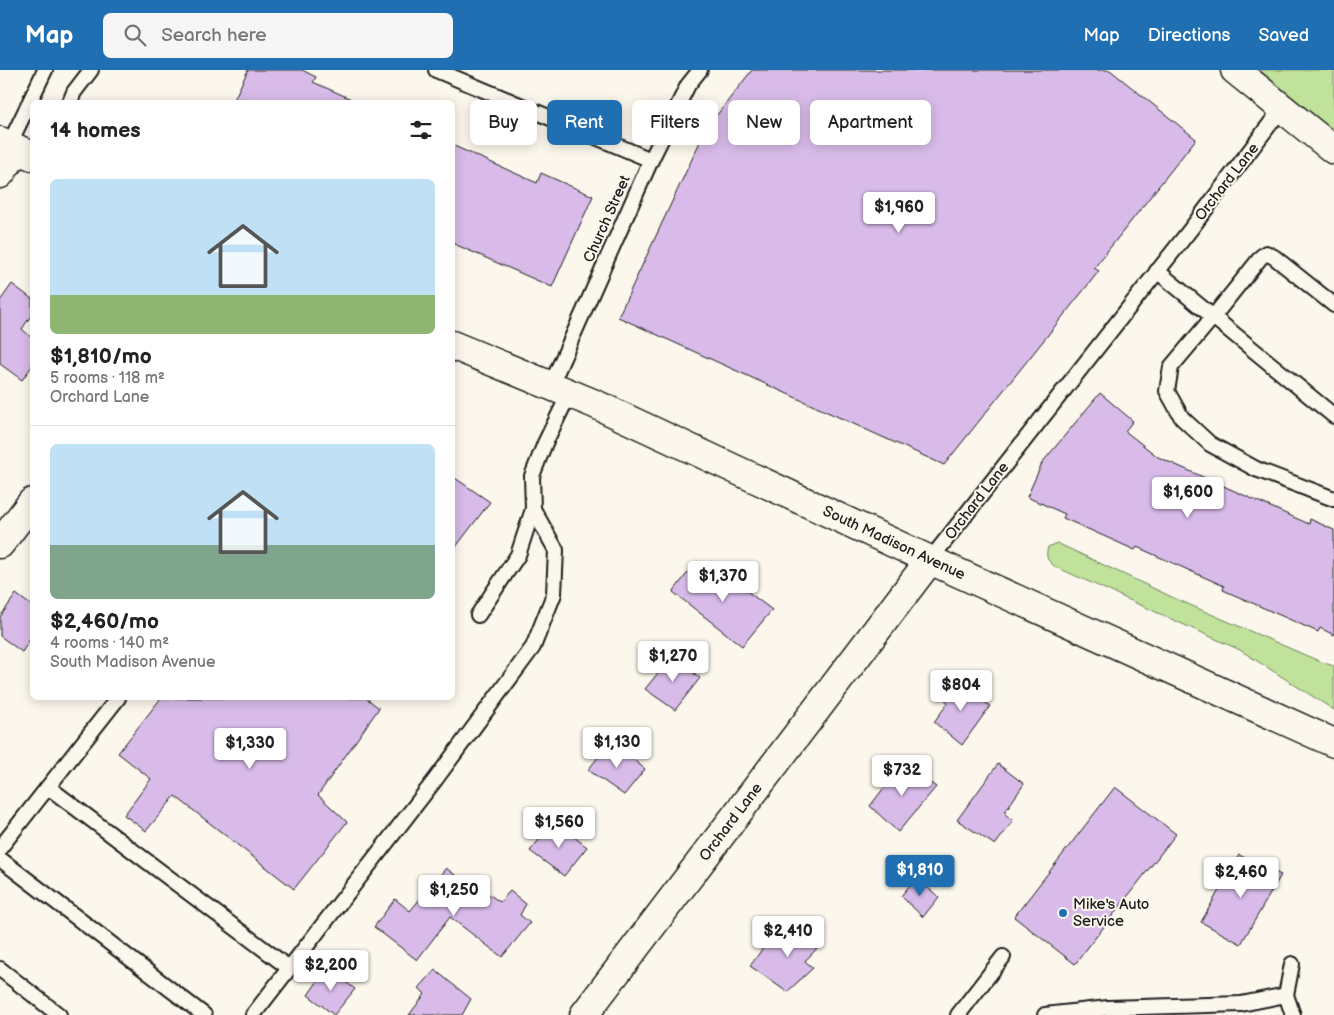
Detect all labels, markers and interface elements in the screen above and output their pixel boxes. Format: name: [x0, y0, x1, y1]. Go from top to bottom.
search box: [103, 13, 453, 58]
text: Map: [25, 21, 73, 50]
icon: search: [121, 21, 149, 49]
text: Search here: [161, 24, 267, 47]
text: Map: [1084, 25, 1120, 46]
text: Directions: [1148, 25, 1230, 46]
text: Saved: [1258, 25, 1309, 46]
chip: Buy: [470, 100, 537, 145]
chip: Rent: [547, 100, 622, 145]
chip: Filters: [632, 100, 718, 145]
chip: New: [728, 100, 800, 145]
chip: Apartment: [810, 100, 931, 145]
icon: filters: [407, 116, 435, 144]
text: 14 homes: [50, 118, 141, 143]
street label: Orchard Lane: [1191, 139, 1263, 225]
street label: Church Street: [579, 172, 635, 266]
pin: $1,960: [858, 191, 940, 234]
text: $1,960: [874, 198, 924, 217]
icon: home: [198, 211, 288, 301]
text: $1,810/mo: [50, 344, 152, 369]
text: 5 rooms · 118 m²: [50, 369, 165, 388]
text: Orchard Lane: [50, 388, 149, 407]
street label: Orchard Lane: [941, 458, 1013, 544]
pin: $1,600: [1147, 476, 1229, 519]
icon: home: [198, 477, 288, 567]
text: $1,600: [1163, 483, 1213, 502]
street label: South Madison Avenue: [820, 502, 968, 584]
pin: $1,370: [682, 560, 764, 603]
text: $1,370: [699, 567, 747, 586]
text: $2,460/mo: [50, 609, 159, 634]
text: 4 rooms · 140 m²: [50, 634, 169, 653]
pin: $1,270: [632, 640, 714, 683]
text: $1,270: [649, 647, 697, 666]
text: South Madison Avenue: [50, 653, 215, 672]
pin: $804: [931, 670, 991, 712]
text: $804: [941, 676, 981, 695]
pin: $1,130: [576, 726, 658, 769]
pin: $1,330: [209, 728, 291, 770]
text: $1,130: [594, 733, 640, 752]
text: $1,330: [225, 734, 275, 753]
pin: $732: [872, 754, 932, 797]
text: $732: [883, 761, 921, 780]
street label: Orchard Lane: [695, 779, 767, 865]
pin: $1,560: [518, 806, 600, 849]
text: $1,560: [534, 813, 584, 832]
pin: $1,810: [879, 854, 961, 897]
pin: $2,460: [1200, 856, 1282, 899]
text: $1,810: [896, 861, 944, 880]
text: $2,460: [1215, 863, 1267, 882]
pin: $1,250: [413, 874, 495, 917]
text: $1,250: [429, 881, 479, 900]
place label: Mike's Auto Service: [1073, 895, 1149, 931]
marker: Mike's Auto Service: [1057, 907, 1069, 919]
pin: $2,410: [747, 916, 829, 958]
text: $2,410: [763, 922, 813, 941]
pin: $2,200: [290, 950, 372, 992]
text: $2,200: [305, 956, 357, 975]

